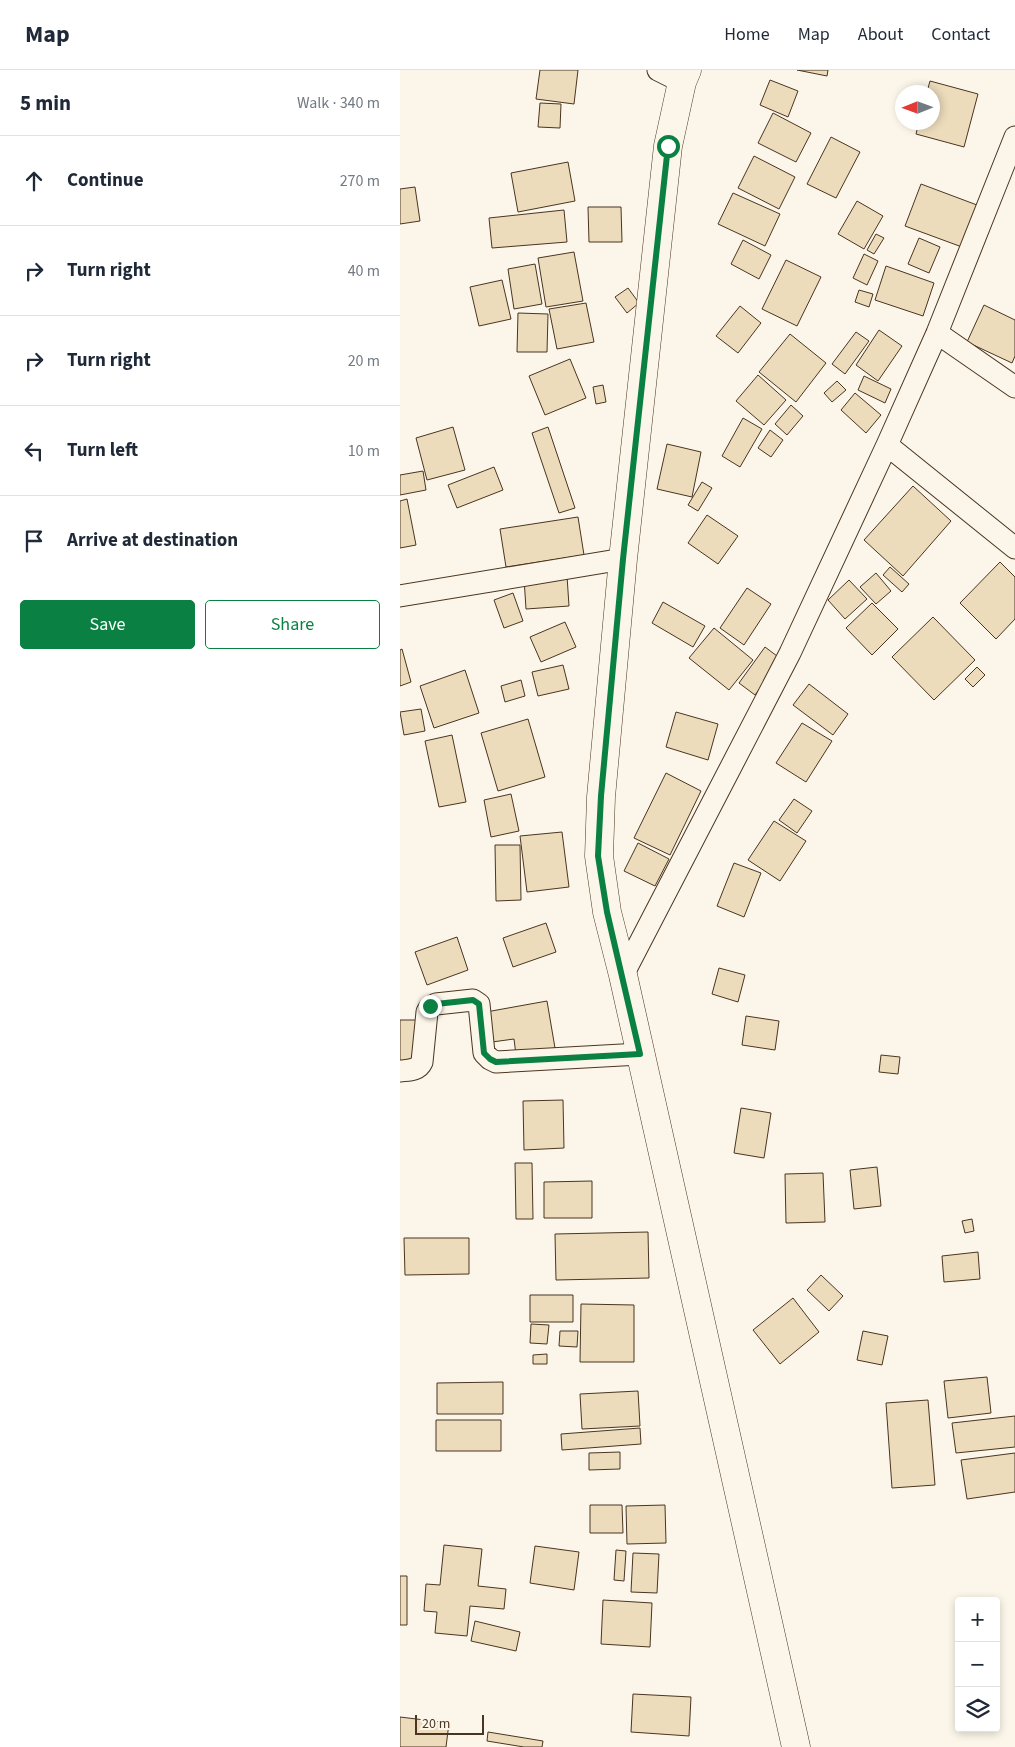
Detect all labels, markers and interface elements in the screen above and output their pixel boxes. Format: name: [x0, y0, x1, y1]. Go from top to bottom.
text: Map: [25, 17, 70, 52]
text: Home: [724, 22, 770, 47]
text: Map: [798, 22, 830, 47]
text: About: [858, 22, 903, 47]
text: Contact: [931, 22, 990, 47]
north arrow: [895, 85, 940, 130]
text: 5 min: [20, 88, 71, 118]
text: Walk · 340 m: [297, 92, 380, 114]
route start: [657, 135, 680, 158]
icon: ahead: [20, 167, 48, 195]
text: Continue: [67, 167, 144, 194]
text: 270 m: [340, 170, 380, 192]
icon: right: [20, 257, 48, 285]
text: Turn right: [67, 257, 151, 284]
text: 40 m: [348, 260, 380, 282]
icon: right: [20, 347, 48, 375]
text: Turn right: [67, 347, 151, 374]
text: 20 m: [348, 350, 380, 372]
icon: left: [20, 437, 48, 465]
text: Turn left: [67, 437, 138, 464]
text: 10 m: [348, 440, 380, 462]
icon: arrive: [20, 527, 48, 555]
text: Arrive at destination: [67, 527, 238, 554]
button: Save: [20, 600, 195, 649]
button: Share: [205, 600, 380, 649]
route end: [419, 995, 442, 1018]
map controls: [955, 1597, 1000, 1732]
button: +: [955, 1597, 1000, 1642]
button: −: [955, 1642, 1000, 1687]
button: layers: [955, 1687, 1000, 1732]
scale bar: [415, 1712, 484, 1735]
text: 20 m: [422, 1714, 450, 1734]

